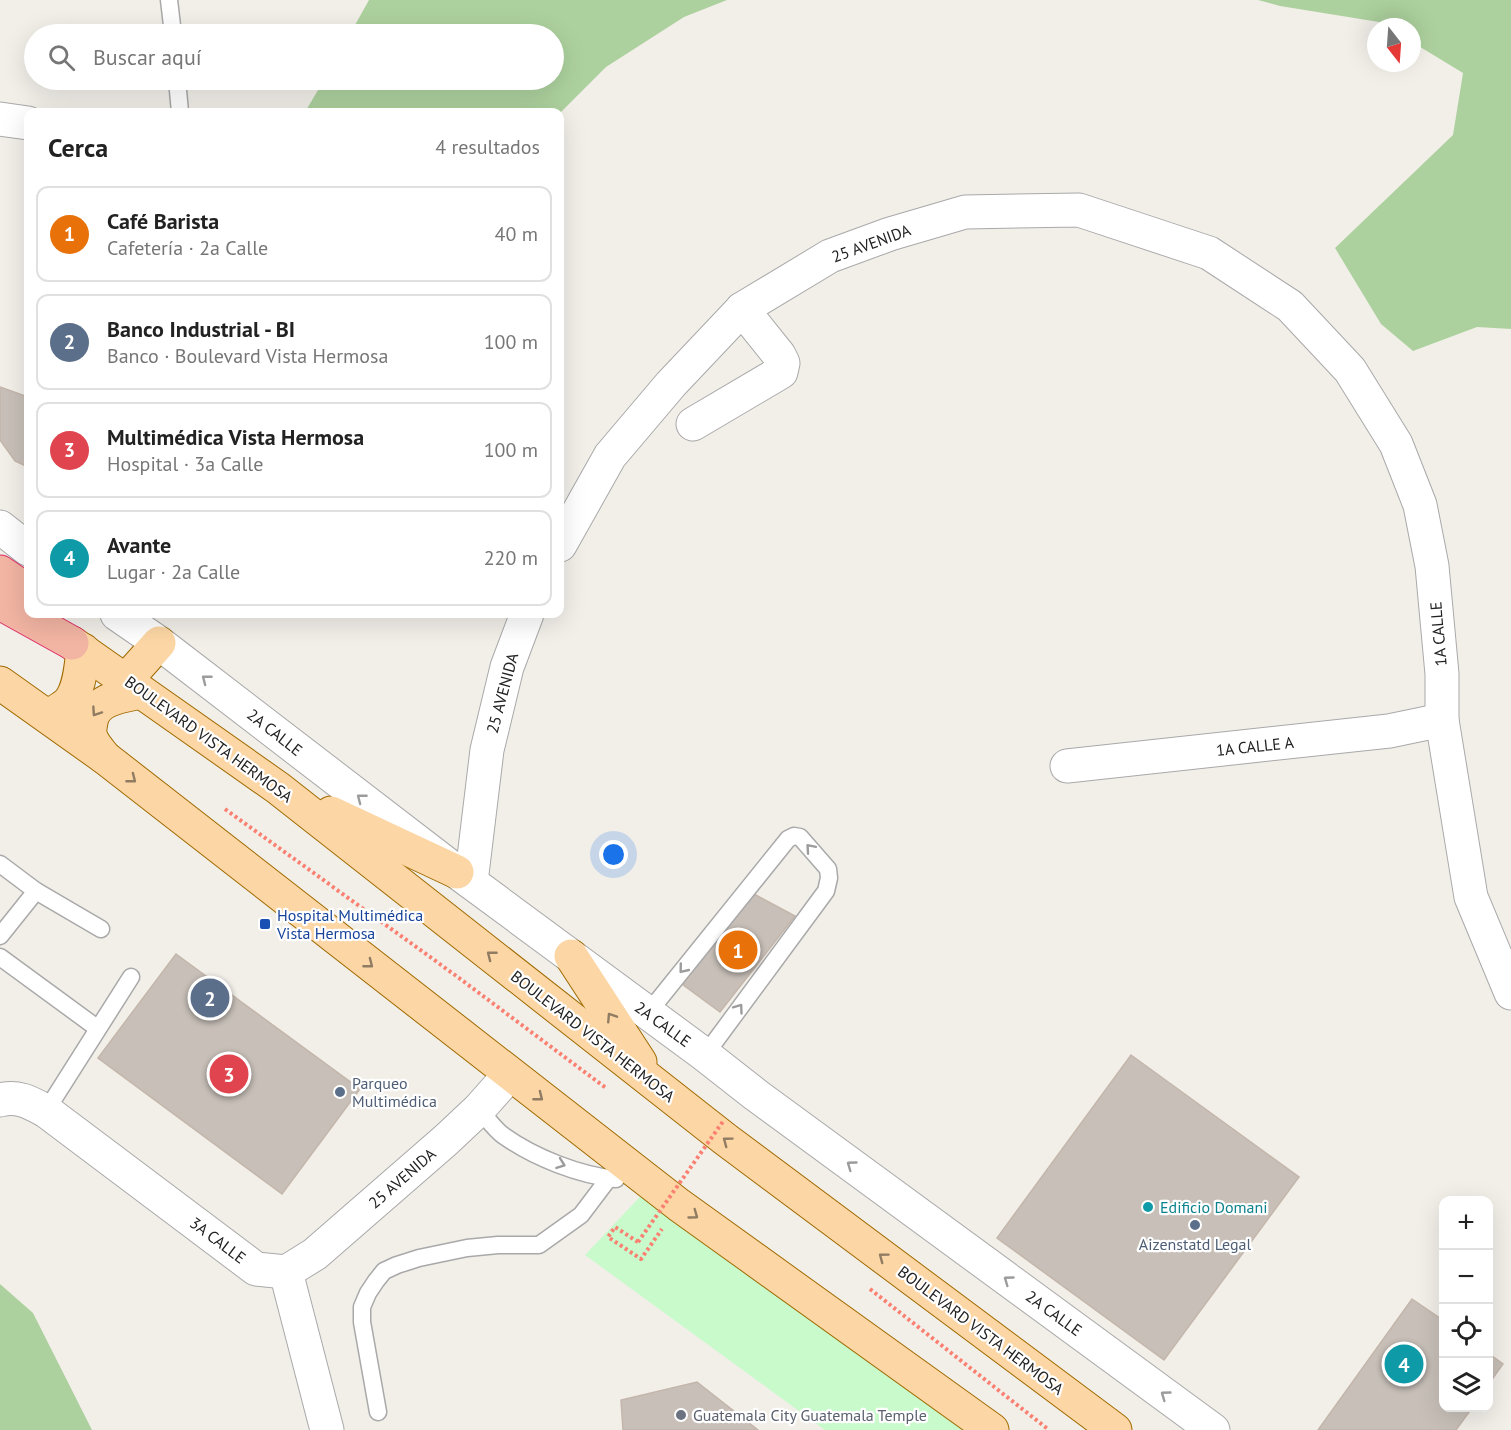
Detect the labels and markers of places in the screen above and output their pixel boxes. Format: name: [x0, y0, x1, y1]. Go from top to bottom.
place label: Hospital Multimédica Vista Hermosa: [276, 905, 423, 943]
marker: Hospital Multimédica Vista Hermosa: [258, 917, 272, 931]
pin: 1: [718, 928, 758, 972]
pin: 2: [190, 976, 230, 1020]
pin: 3: [210, 1052, 248, 1096]
place label: Parqueo Multimédica: [352, 1073, 437, 1111]
marker: Parqueo Multimédica: [333, 1085, 347, 1099]
place label: Edificio Domani: [1160, 1197, 1267, 1217]
marker: Edificio Domani: [1141, 1200, 1155, 1214]
marker: Aizenstatd Legal: [1188, 1218, 1202, 1232]
place label: Aizenstatd Legal: [1139, 1234, 1251, 1254]
pin: 4: [1384, 1342, 1424, 1386]
place label: Guatemala City Guatemala Temple: [693, 1405, 927, 1425]
marker: Guatemala City Guatemala Temple: [674, 1408, 688, 1422]

